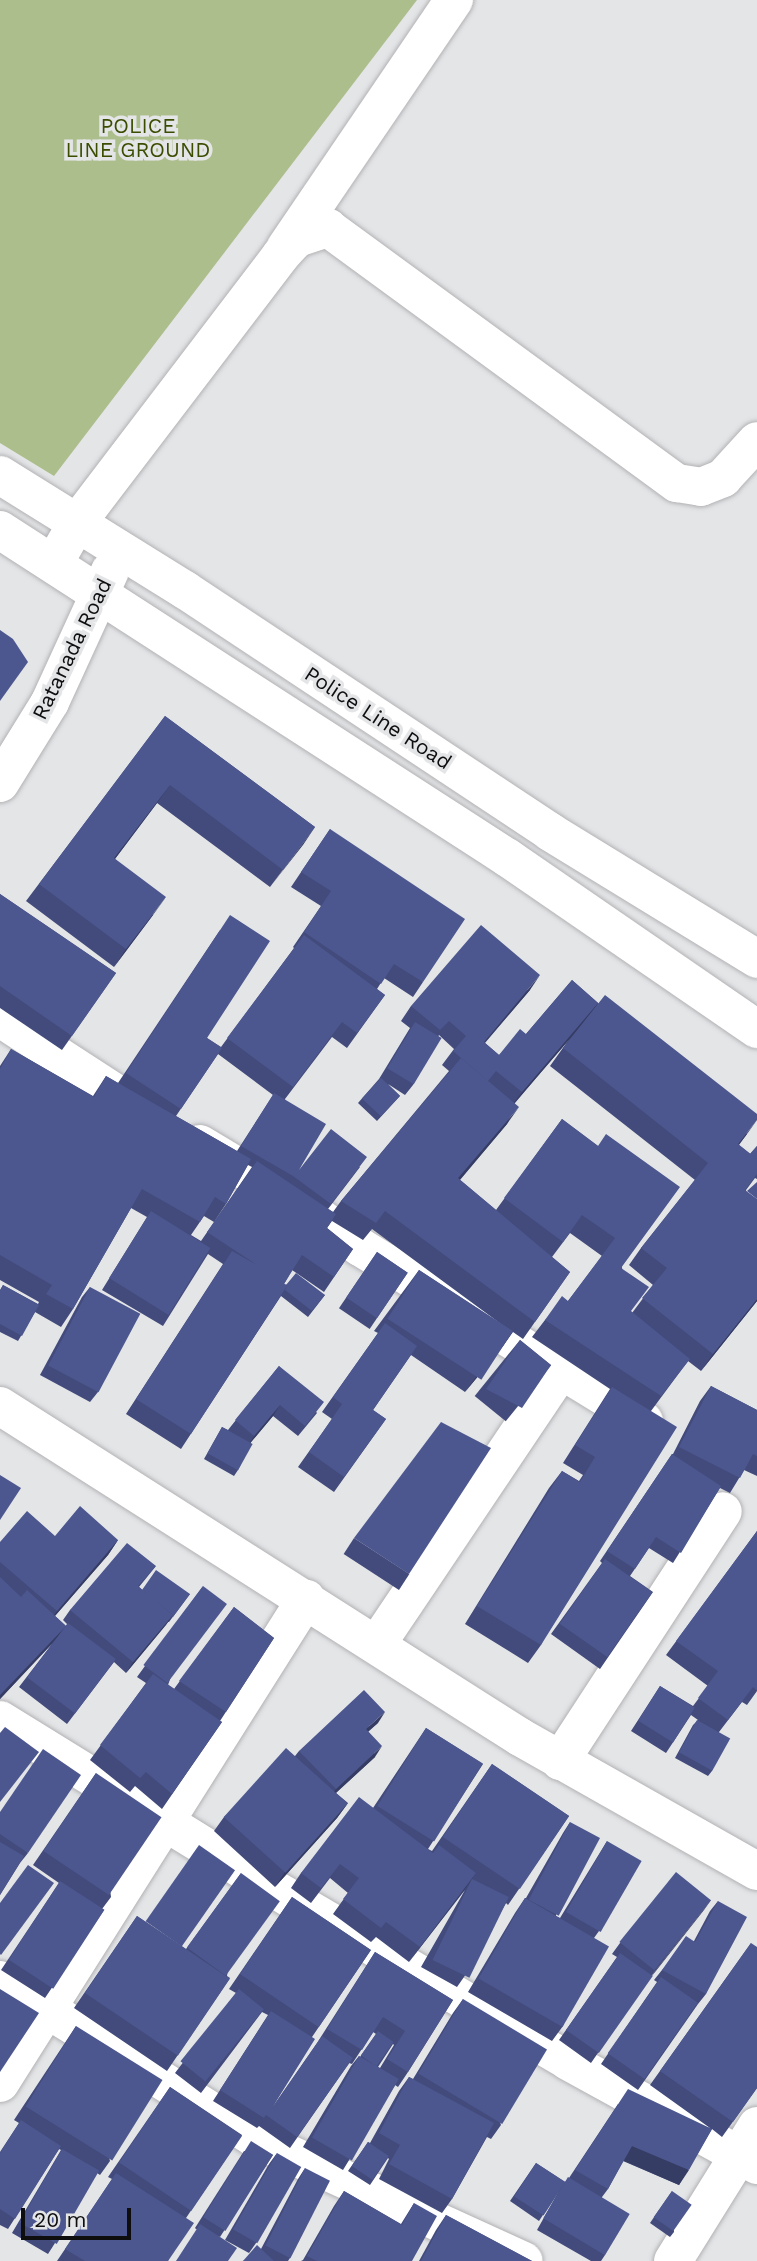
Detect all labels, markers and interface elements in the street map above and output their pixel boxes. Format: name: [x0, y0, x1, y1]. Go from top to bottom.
park label: POLICE LINE GROUND: [66, 113, 210, 163]
street label: Ratanada Road: [27, 574, 117, 724]
street label: Police Line Road: [300, 661, 456, 775]
scale bar: [24, 2194, 135, 2238]
text: 20 m: [34, 2207, 86, 2232]

